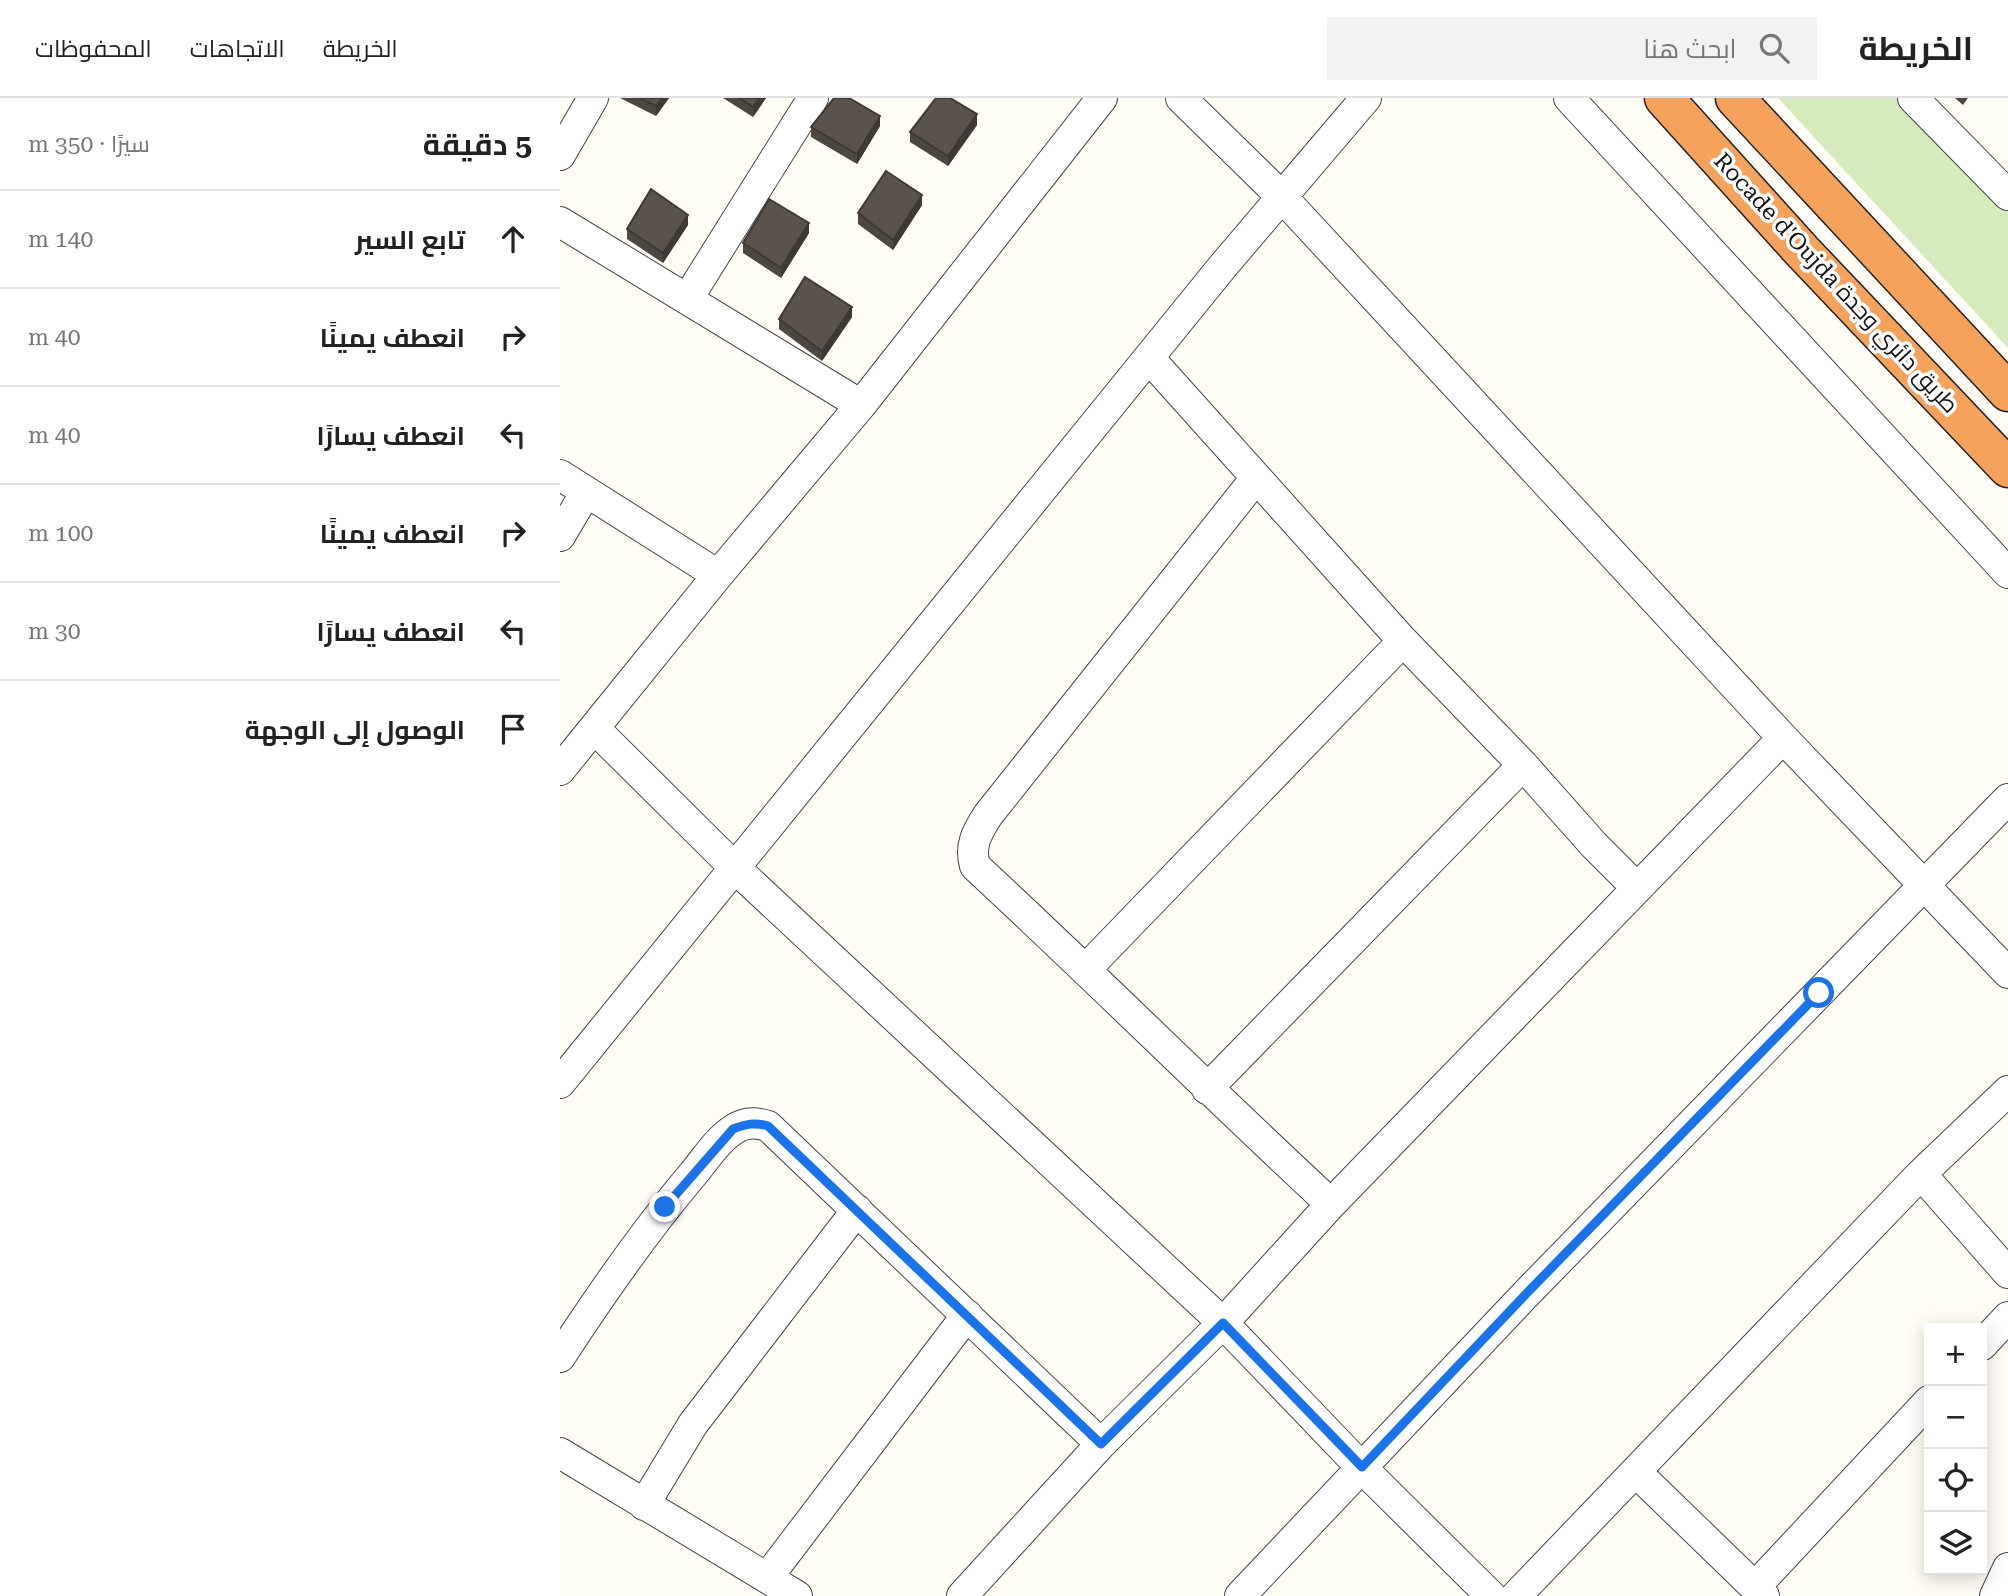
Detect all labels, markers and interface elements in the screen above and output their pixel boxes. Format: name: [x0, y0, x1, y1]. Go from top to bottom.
search box: [1327, 17, 1817, 80]
icon: search: [1755, 29, 1793, 67]
text: الخريطة: [1859, 29, 1973, 68]
text: ابحث هنا: [1643, 34, 1737, 64]
text: المحفوظات: [35, 35, 152, 63]
text: الاتجاهات: [190, 35, 285, 63]
text: الخريطة: [323, 35, 398, 63]
text: 5 دقيقة: [423, 127, 532, 162]
text: سيرًا · 350 m: [28, 131, 150, 158]
street label: Rocade d'Oujda طريق دائري وجدة: [1705, 147, 1964, 421]
icon: ahead: [494, 220, 532, 258]
text: تابع السير: [355, 225, 465, 255]
text: 140 m: [28, 226, 93, 253]
icon: right: [494, 318, 532, 356]
text: انعطف يمينًا: [320, 323, 465, 353]
text: 40 m: [28, 324, 81, 351]
icon: left: [494, 416, 532, 454]
text: انعطف يسارًا: [317, 421, 465, 451]
text: 40 m: [28, 422, 81, 449]
icon: right: [494, 514, 532, 552]
text: انعطف يمينًا: [320, 519, 465, 549]
text: 100 m: [28, 520, 93, 547]
icon: left: [494, 612, 532, 650]
text: انعطف يسارًا: [317, 617, 465, 647]
text: 30 m: [28, 618, 81, 645]
icon: arrive: [494, 710, 532, 748]
text: الوصول إلى الوجهة: [245, 715, 465, 745]
route start: [1803, 977, 1834, 1008]
route end: [649, 1191, 680, 1222]
map controls: [1924, 1323, 1987, 1575]
button: +: [1924, 1323, 1987, 1386]
button: −: [1924, 1386, 1987, 1449]
button: locate: [1924, 1449, 1987, 1512]
button: layers: [1924, 1512, 1987, 1575]

